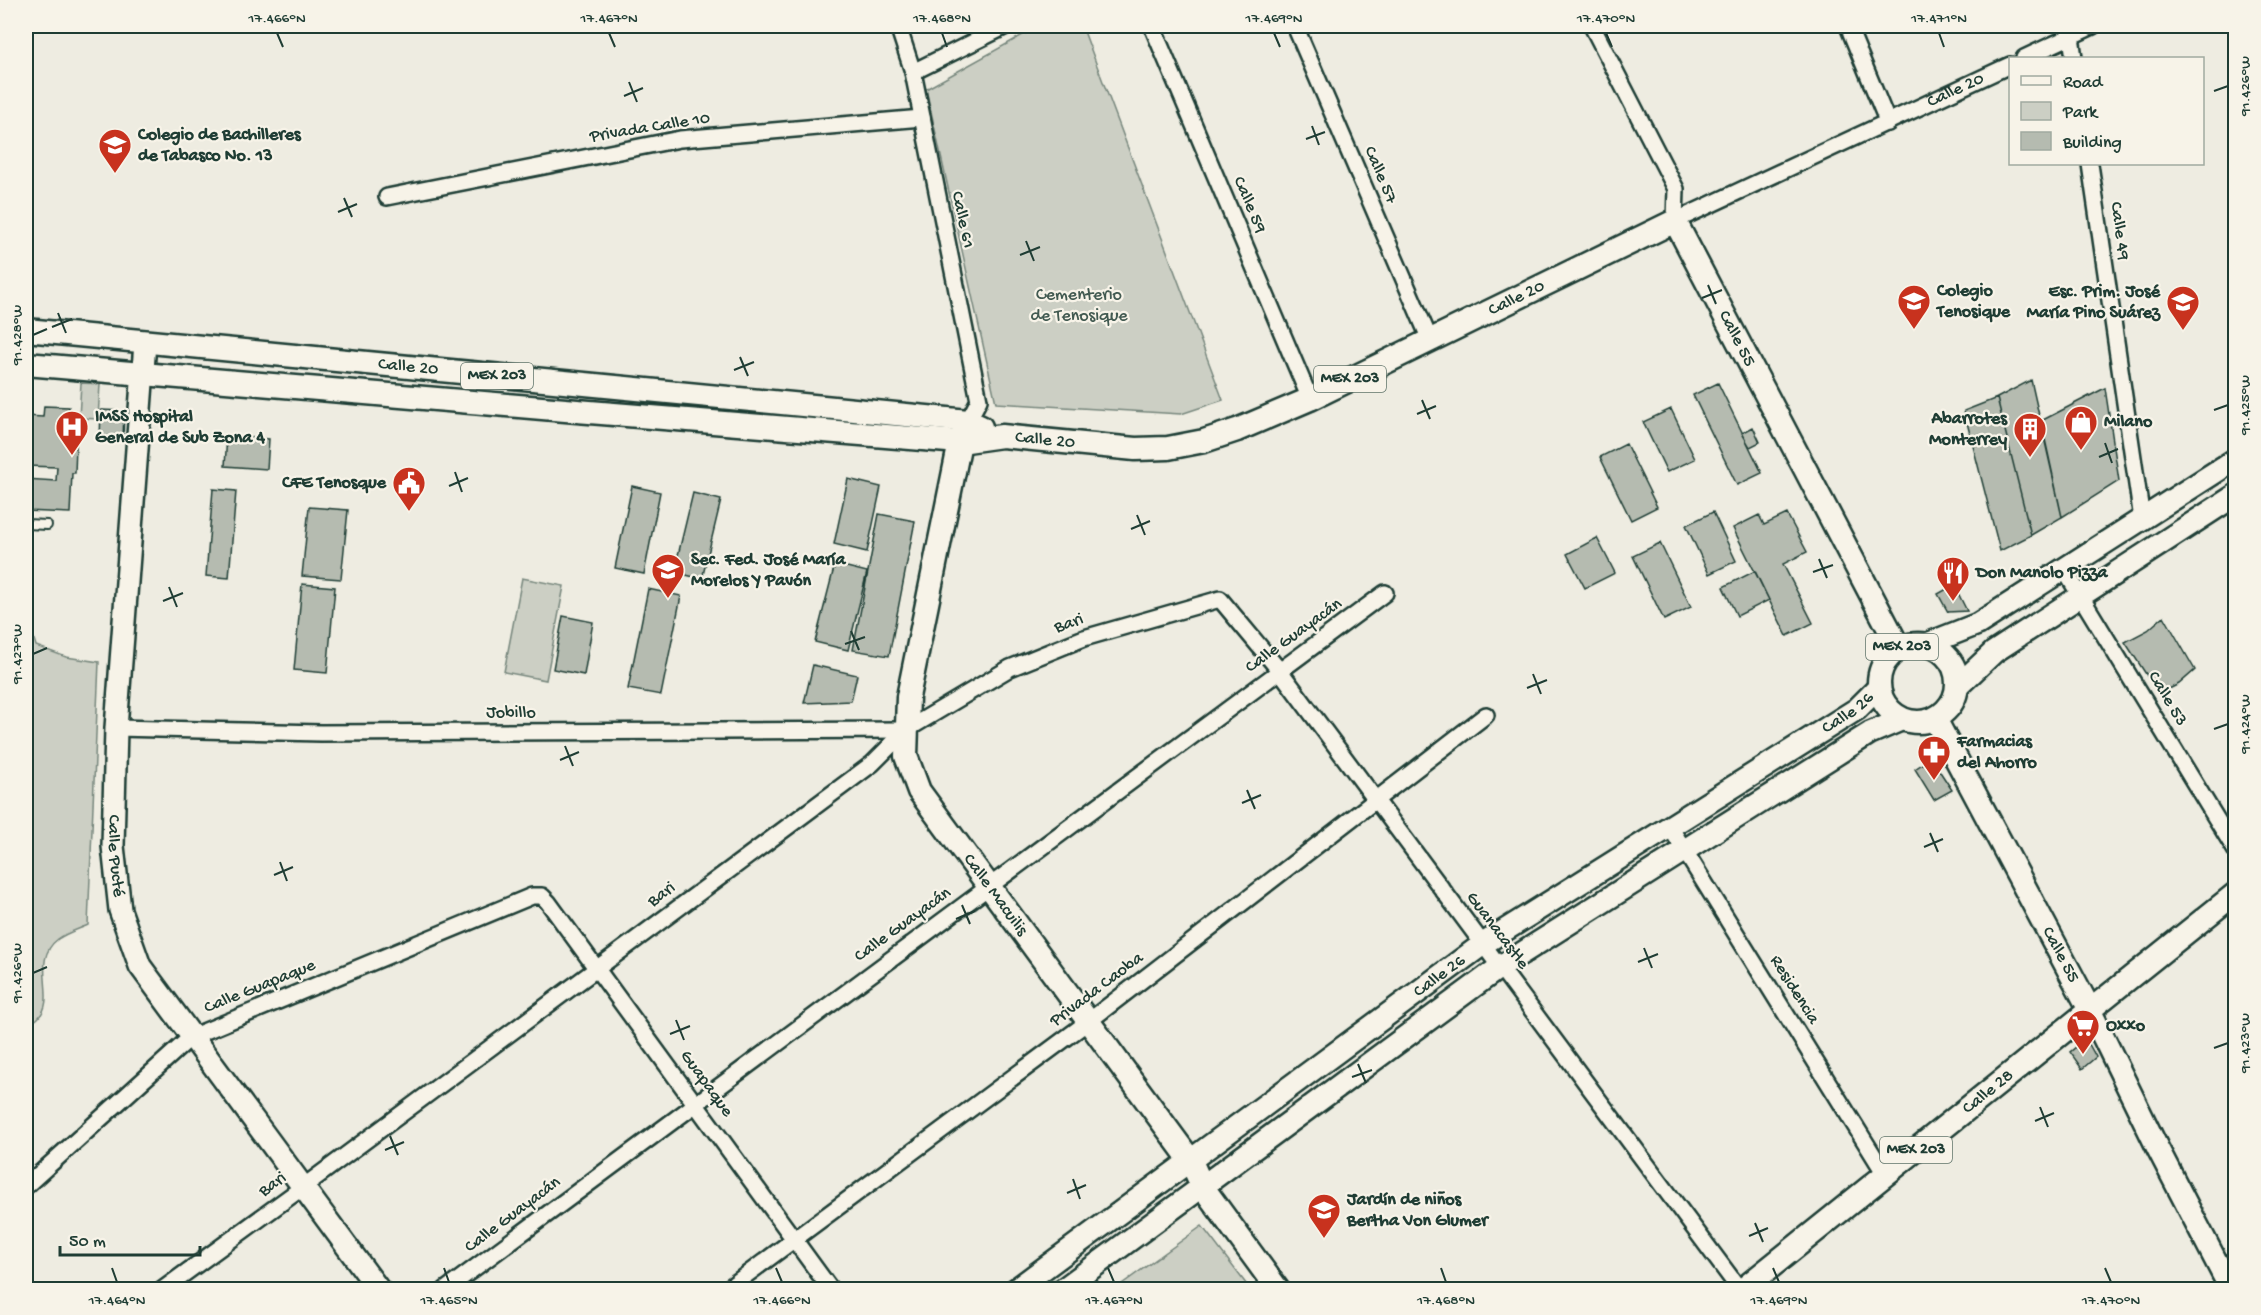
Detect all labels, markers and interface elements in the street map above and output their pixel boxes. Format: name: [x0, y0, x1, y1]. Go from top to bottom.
text: 17.466°N: [247, 10, 306, 28]
text: 17.467°N: [579, 10, 638, 28]
text: 17.468°N: [912, 10, 971, 28]
text: 17.469°N: [1244, 10, 1303, 28]
text: 17.470°N: [1576, 10, 1635, 28]
text: 17.471°N: [1910, 10, 1967, 28]
text: 91.426°W: [2237, 56, 2255, 117]
legend: [2009, 57, 2204, 165]
street label: Calle 20: [1924, 68, 1987, 113]
text: Road: [2063, 73, 2104, 94]
text: Park: [2062, 103, 2099, 124]
street label: Privada Calle 10: [587, 108, 712, 148]
place label: Colegio de Bachilleres de Tabasco No. 13: [137, 125, 302, 167]
school or university icon: Colegio de Bachilleres de Tabasco No. 13: [97, 127, 133, 174]
text: Building: [2062, 133, 2122, 154]
street label: Calle 57: [1359, 143, 1402, 207]
street label: Calle 59: [1228, 173, 1270, 237]
street label: Calle 61: [946, 190, 978, 250]
street label: Calle 49: [2105, 200, 2133, 262]
street label: Calle 20: [1485, 276, 1548, 321]
place label: Colegio Tenosique: [1935, 281, 2011, 323]
place label: Esc. Prim. José María Pino Suárez: [2027, 282, 2161, 324]
school or university icon: Colegio Tenosique: [1896, 283, 1932, 330]
school or university icon: Esc. Prim. José María Pino Suárez: [2165, 284, 2201, 331]
park label: Cementerio de Tenosique: [1030, 285, 1128, 327]
text: 91.428°W: [9, 305, 27, 366]
street label: Calle 55: [1713, 307, 1760, 370]
street label: Calle 20: [377, 354, 439, 380]
road number: MEX 203: [461, 363, 533, 389]
road number: MEX 203: [1314, 366, 1386, 392]
text: 91.425°W: [2237, 375, 2255, 436]
shop icon: Milano: [2063, 404, 2099, 451]
place label: IMSS Hospital General de Sub Zona 4: [95, 407, 266, 449]
hospital icon: IMSS Hospital General de Sub Zona 4: [54, 409, 90, 456]
place label: Abarrotes Monterrey: [1929, 409, 2008, 451]
building icon: Abarrotes Monterrey: [2012, 411, 2048, 458]
place label: Milano: [2104, 412, 2153, 433]
street label: Calle 20: [1014, 427, 1076, 454]
public building icon: CFE Tenosque: [391, 465, 427, 512]
place label: CFE Tenosque: [281, 473, 387, 494]
place label: Sec. Fed. José María Morelos Y Pavón: [691, 550, 846, 592]
school or university icon: Sec. Fed. José María Morelos Y Pavón: [650, 552, 686, 599]
restaurant icon: Don Manolo Pizza: [1935, 555, 1971, 602]
place label: Don Manolo Pizza: [1974, 563, 2109, 584]
street label: Calle Guayacán: [1241, 594, 1347, 678]
street label: Bari: [1051, 609, 1087, 639]
text: 91.427°W: [9, 624, 27, 685]
road number: MEX 203: [1866, 634, 1938, 660]
street label: Calle 53: [2143, 668, 2191, 730]
street label: Calle 26: [1818, 687, 1879, 739]
text: 91.424°W: [2237, 694, 2255, 755]
street label: Jobillo: [486, 703, 536, 724]
place label: Farmacias del Ahorro: [1956, 732, 2037, 774]
pharmacy icon: Farmacias del Ahorro: [1916, 734, 1952, 781]
street label: Calle Pucté: [102, 814, 129, 899]
street label: Calle Macuilis: [958, 850, 1033, 941]
street label: Bari: [643, 878, 680, 913]
street label: Calle Guayacán: [850, 883, 956, 967]
street label: Guanacastle: [1461, 888, 1533, 974]
street label: Calle 55: [2037, 924, 2083, 986]
text: 91.426°W: [9, 943, 27, 1004]
street label: Privada Caoba: [1045, 947, 1149, 1033]
street label: Calle 26: [1410, 950, 1470, 1002]
street label: Residencia: [1765, 952, 1824, 1029]
street label: Calle Guapaque: [201, 955, 319, 1019]
supermarket icon: Oxxo: [2065, 1008, 2101, 1055]
text: 91.423°W: [2237, 1013, 2255, 1074]
place label: Oxxo: [2106, 1016, 2146, 1037]
street label: Guapaque: [675, 1047, 738, 1122]
street label: Calle 28: [1958, 1065, 2018, 1119]
road number: MEX 203: [1880, 1137, 1952, 1163]
street label: Bari: [254, 1168, 291, 1203]
street label: Calle Guayacán: [461, 1172, 565, 1258]
place label: Jardín de niños Bertha Von Glumer: [1346, 1190, 1490, 1232]
school or university icon: Jardín de niños Bertha Von Glumer: [1306, 1192, 1342, 1239]
scale bar: [60, 1219, 200, 1257]
text: 50 m: [69, 1232, 106, 1253]
text: 17.464°N: [88, 1292, 146, 1310]
text: 17.465°N: [419, 1292, 478, 1310]
text: 17.466°N: [752, 1292, 811, 1310]
text: 17.467°N: [1084, 1292, 1143, 1310]
text: 17.468°N: [1416, 1292, 1475, 1310]
text: 17.469°N: [1749, 1292, 1808, 1310]
text: 17.470°N: [2081, 1292, 2140, 1310]

